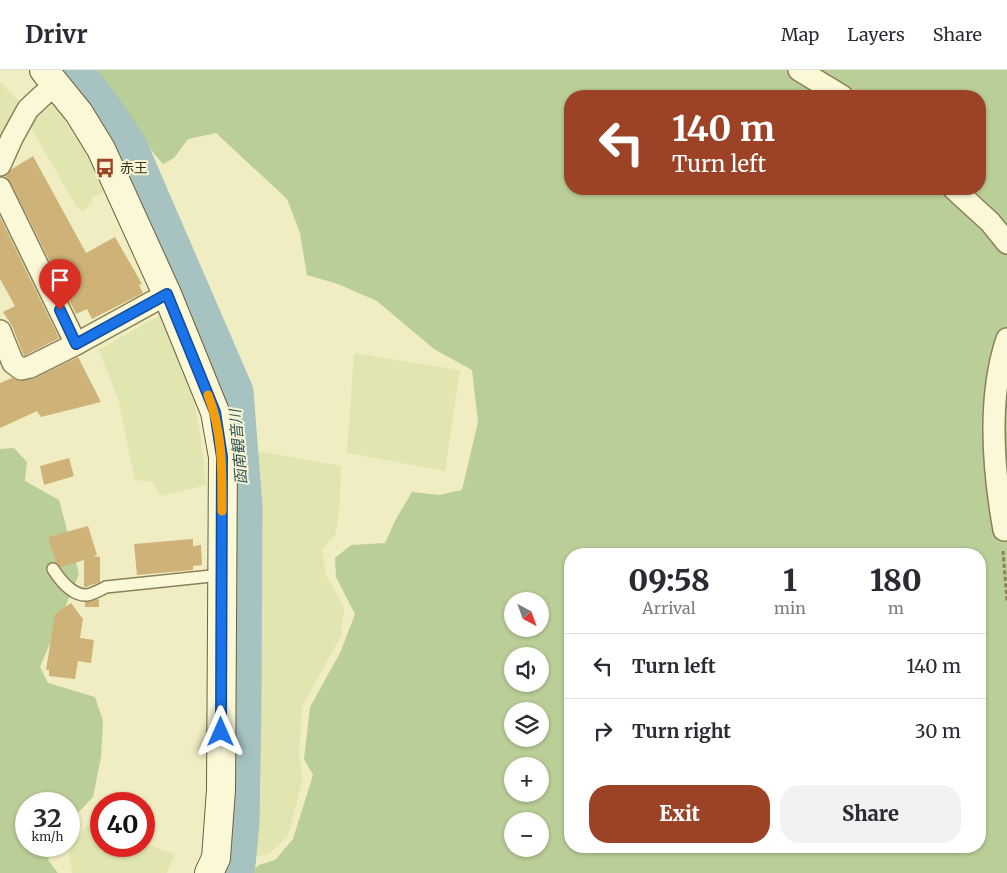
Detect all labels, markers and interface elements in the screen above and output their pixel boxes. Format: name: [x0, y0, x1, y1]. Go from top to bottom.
text: Drivr: [25, 19, 88, 50]
text: Map: [781, 23, 819, 46]
text: Layers: [847, 23, 905, 46]
text: Share: [933, 23, 982, 46]
text: 140 m: [672, 107, 775, 151]
icon: left: [589, 110, 654, 175]
text: Turn left: [672, 150, 766, 178]
bus stop icon: 赤王: [94, 157, 116, 179]
place label: 赤王: [120, 159, 148, 177]
pin: [39, 259, 81, 310]
icon: arrive: [46, 266, 74, 294]
water label: 函南観音川: [225, 407, 251, 485]
text: 09:58: [628, 561, 710, 599]
text: 1: [783, 561, 797, 599]
text: 180: [870, 561, 922, 599]
north arrow: [504, 592, 549, 638]
map controls: [504, 592, 549, 857]
text: Arrival: [642, 598, 696, 618]
text: min: [774, 598, 806, 618]
text: m: [888, 598, 904, 618]
button: sound: [504, 647, 549, 692]
icon: left: [589, 652, 617, 680]
text: Turn left: [632, 654, 716, 678]
text: 140 m: [906, 654, 961, 678]
button: layers: [504, 702, 549, 747]
position arrow: [194, 705, 246, 757]
icon: right: [589, 717, 617, 745]
text: Turn right: [632, 719, 731, 743]
text: 30 m: [915, 719, 961, 743]
button: +: [504, 757, 549, 802]
button: Exit: [589, 785, 770, 843]
button: Share: [780, 785, 961, 843]
speed limit sign: 40: [90, 792, 155, 857]
text: 32: [33, 802, 62, 834]
button: −: [504, 812, 549, 857]
text: km/h: [32, 829, 63, 844]

